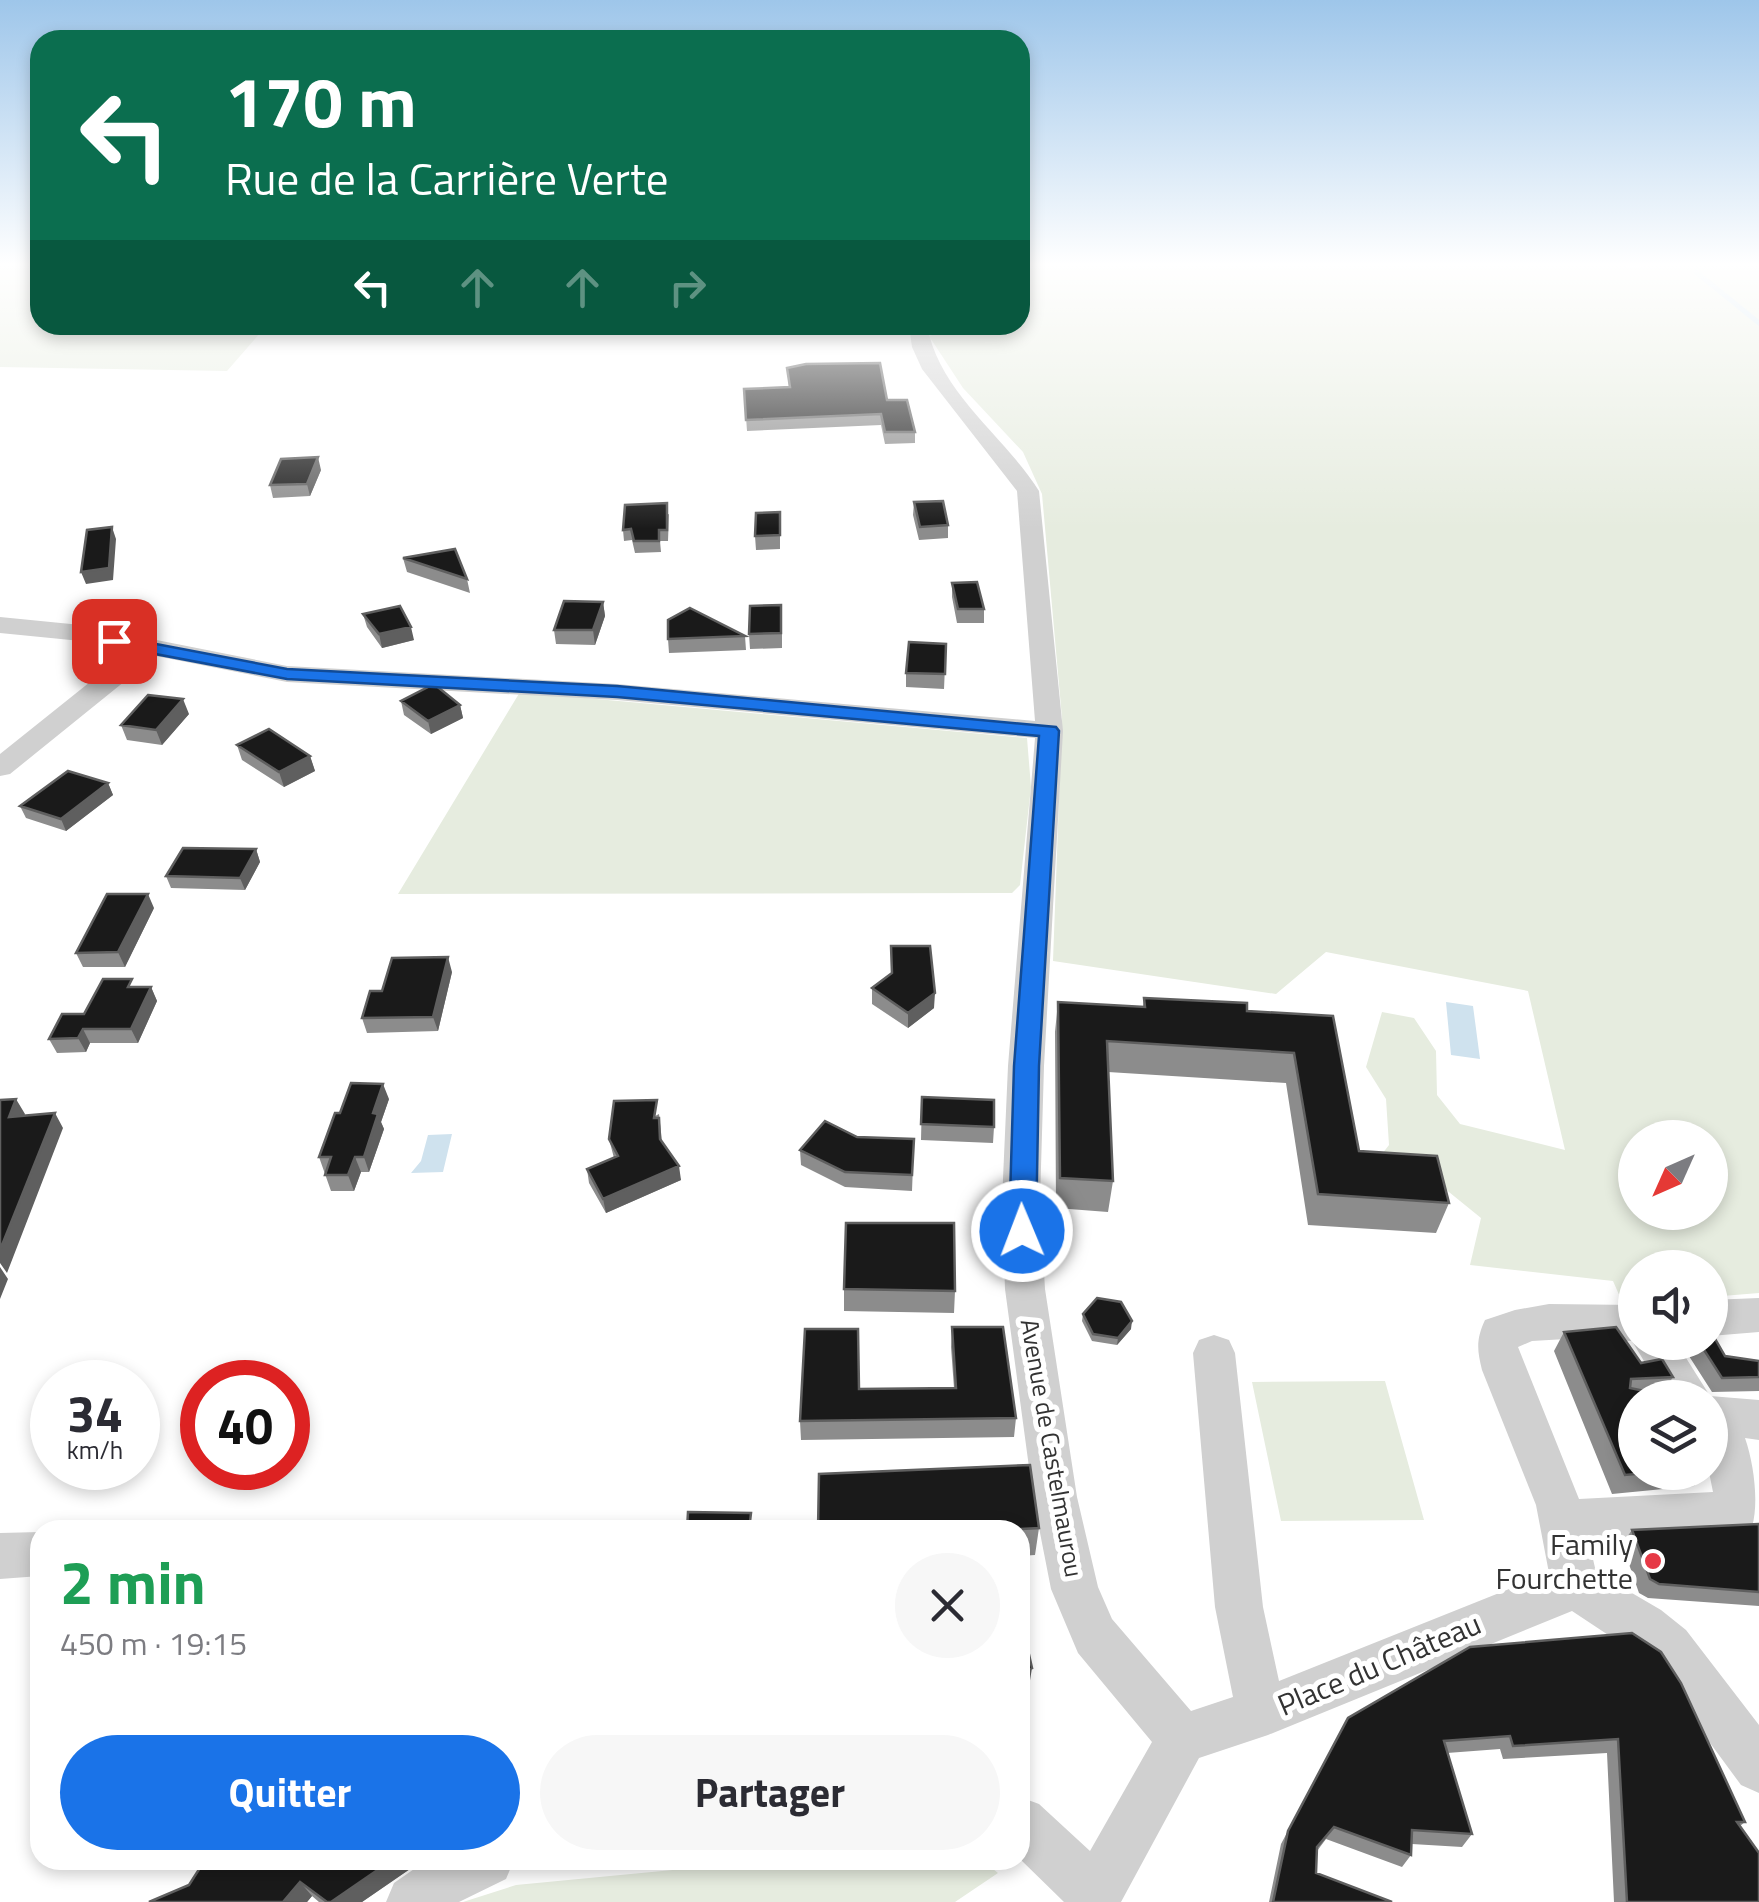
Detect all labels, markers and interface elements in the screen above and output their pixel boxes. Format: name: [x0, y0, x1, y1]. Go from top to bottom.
text: 170 m: [225, 48, 417, 154]
icon: left: [60, 70, 190, 200]
text: Rue de la Carrière Verte: [225, 144, 668, 212]
icon: left: [345, 260, 400, 315]
icon: ahead: [450, 260, 505, 315]
icon: ahead: [555, 260, 610, 315]
icon: right: [660, 260, 715, 315]
pin: [72, 599, 157, 684]
icon: arrive: [87, 614, 142, 669]
north arrow: [1618, 1120, 1728, 1230]
map controls: [1618, 1120, 1728, 1490]
position arrow: [970, 1179, 1074, 1283]
button: sound: [1618, 1250, 1728, 1360]
street label: Avenue de Castelmaurou: [1011, 1316, 1093, 1580]
speed limit sign: 40: [180, 1360, 310, 1490]
text: 34: [67, 1375, 123, 1451]
button: layers: [1618, 1380, 1728, 1490]
text: km/h: [67, 1431, 123, 1469]
place label: Family Fourchette: [1495, 1521, 1633, 1601]
text: 2 min: [60, 1536, 206, 1627]
marker: Family Fourchette: [1642, 1550, 1664, 1572]
button: close: [895, 1553, 1000, 1658]
street label: Place du Château: [1270, 1600, 1488, 1728]
text: 450 m · 19:15: [60, 1619, 247, 1667]
button: Quitter: [60, 1735, 520, 1850]
button: Partager: [540, 1735, 1000, 1850]

